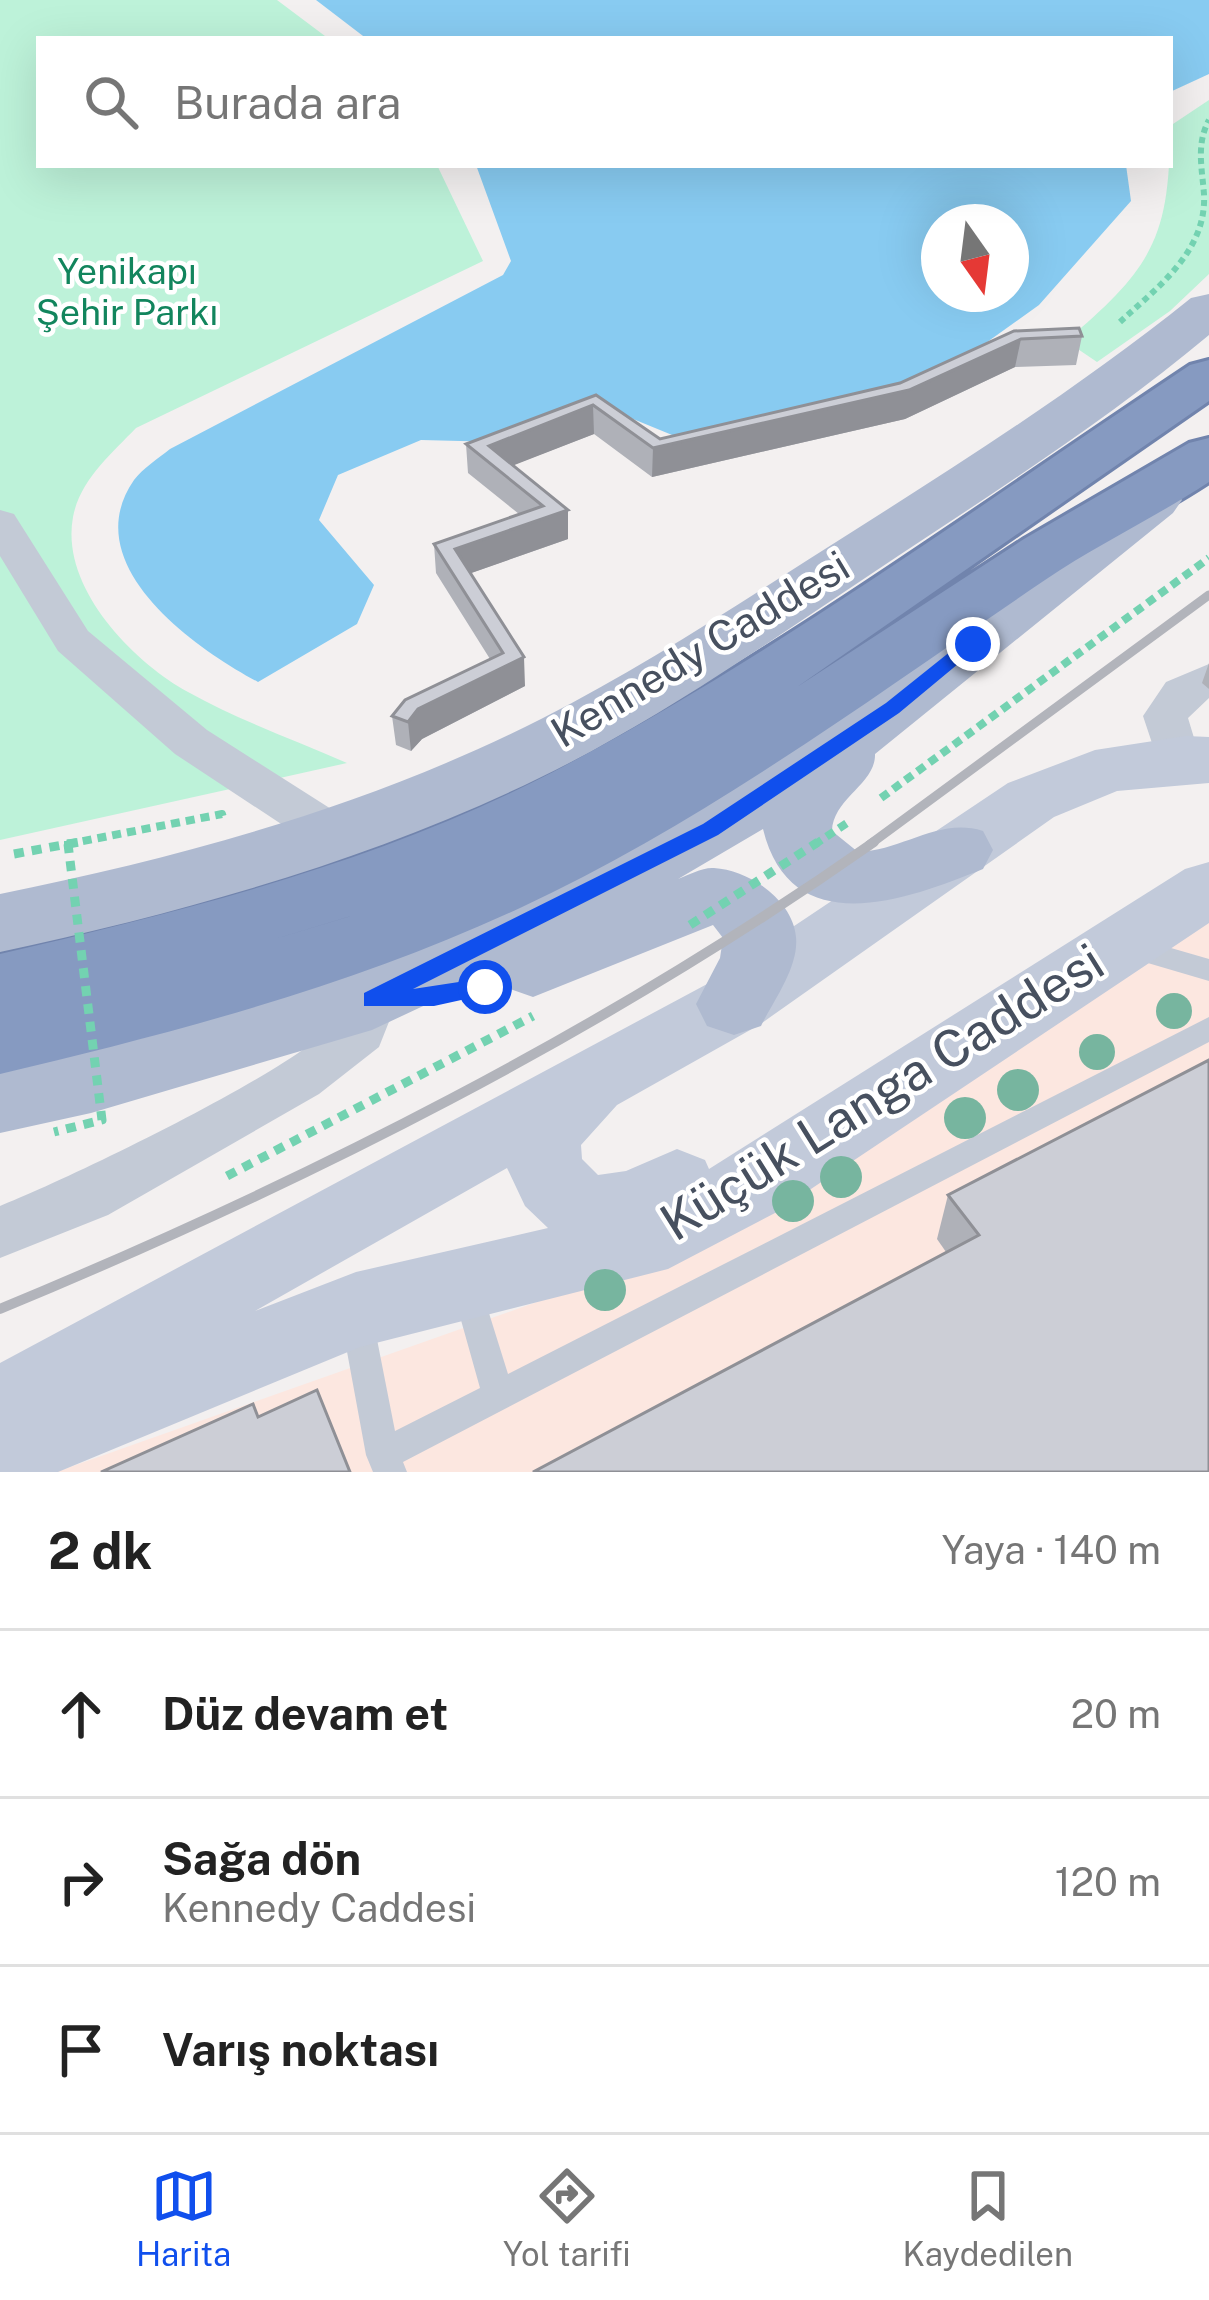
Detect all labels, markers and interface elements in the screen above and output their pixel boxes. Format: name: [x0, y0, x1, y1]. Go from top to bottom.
search box: [36, 36, 1173, 168]
icon: search: [78, 69, 144, 135]
text: Burada ara: [174, 76, 401, 129]
north arrow: [921, 204, 1029, 312]
park label: Yenikapı Şehir Parkı: [36, 250, 218, 333]
street label: Kennedy Caddesi: [542, 540, 857, 757]
route end: [946, 617, 1000, 671]
street label: Küçük Langa Caddesi: [650, 931, 1114, 1252]
route start: [458, 960, 512, 1014]
text: 2 dk: [48, 1521, 152, 1580]
text: Yaya · 140 m: [942, 1527, 1161, 1573]
icon: ahead: [48, 1681, 114, 1747]
text: Düz devam et: [162, 1687, 448, 1740]
text: 20 m: [1071, 1691, 1161, 1737]
text: Sağa dön: [162, 1832, 361, 1885]
icon: right: [48, 1849, 114, 1915]
text: 120 m: [1055, 1859, 1161, 1905]
text: Kennedy Caddesi: [162, 1885, 476, 1931]
icon: arrive: [48, 2017, 114, 2083]
text: Varış noktası: [162, 2023, 439, 2076]
tab: Harita: [136, 2163, 231, 2273]
tab: Yol tarifi: [503, 2163, 631, 2273]
tab: Kaydedilen: [902, 2163, 1073, 2273]

